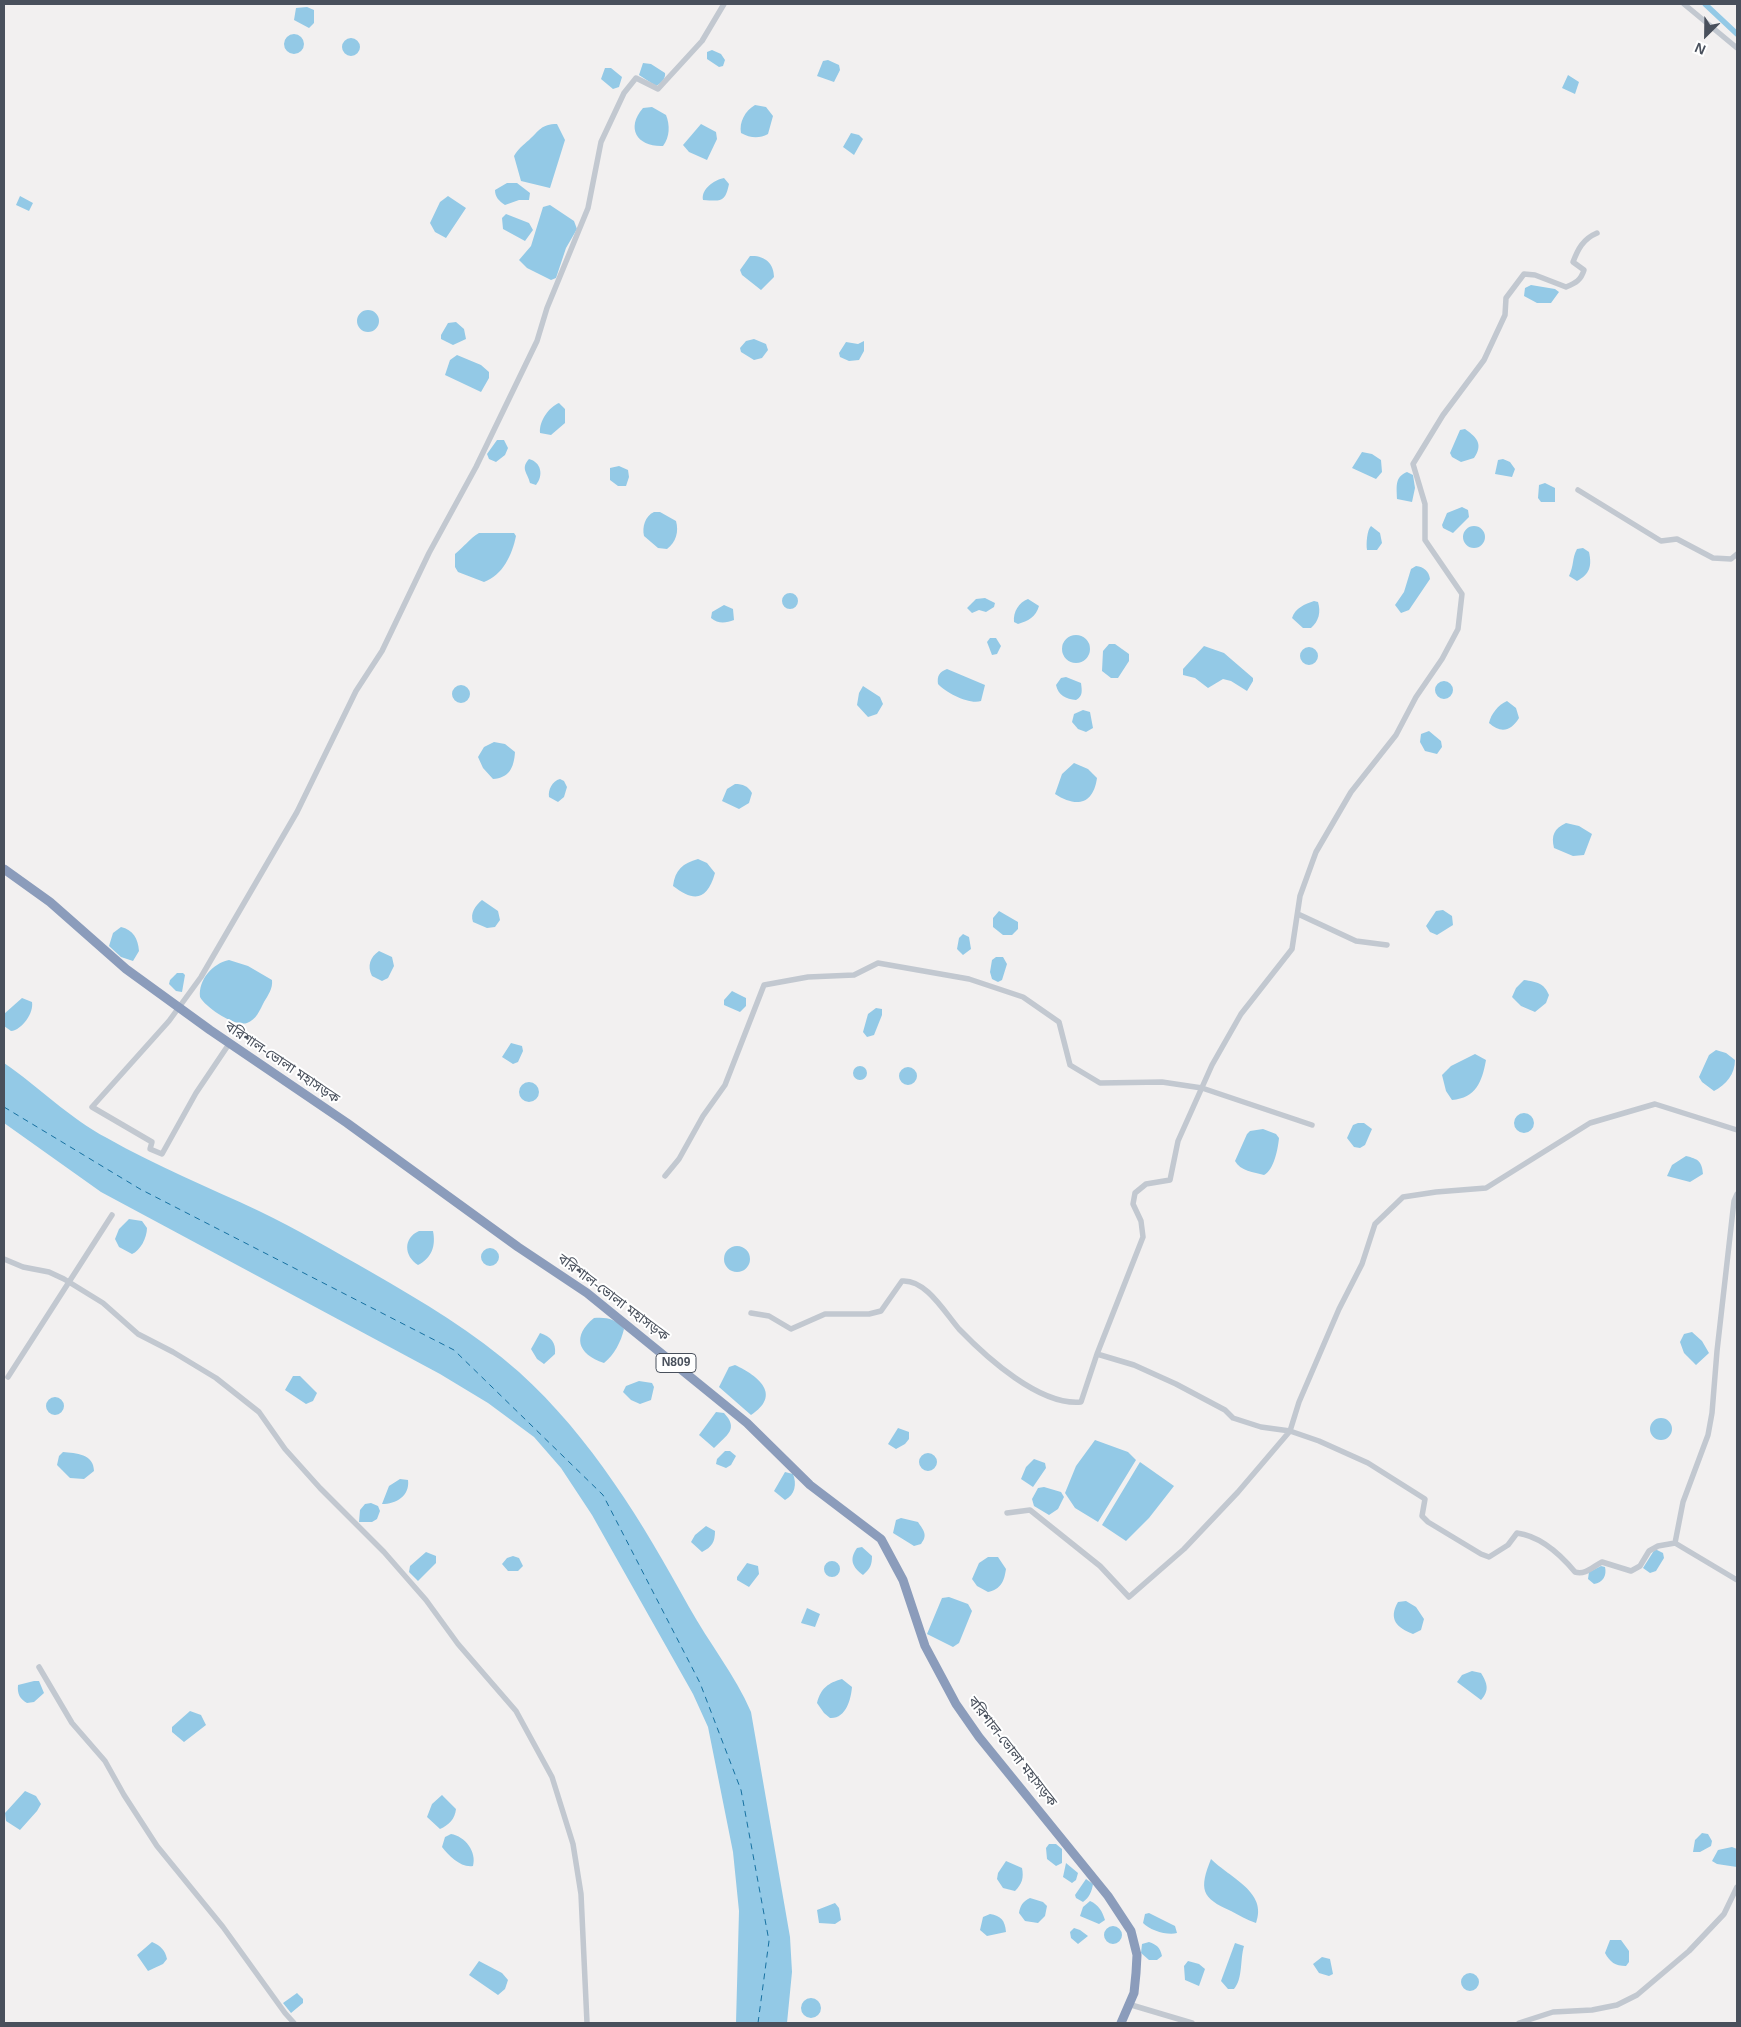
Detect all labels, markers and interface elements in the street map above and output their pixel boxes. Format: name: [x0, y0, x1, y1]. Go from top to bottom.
north arrow: [1681, 10, 1731, 60]
text: N: [1692, 39, 1708, 58]
street label: বরিশাল-ভোলা মহাসড়ক: [221, 1018, 343, 1108]
street label: বরিশাল-ভোলা মহাসড়ক: [554, 1251, 672, 1345]
road number: N809: [656, 1354, 696, 1372]
street label: বরিশাল-ভোলা মহাসড়ক: [964, 1694, 1060, 1810]

